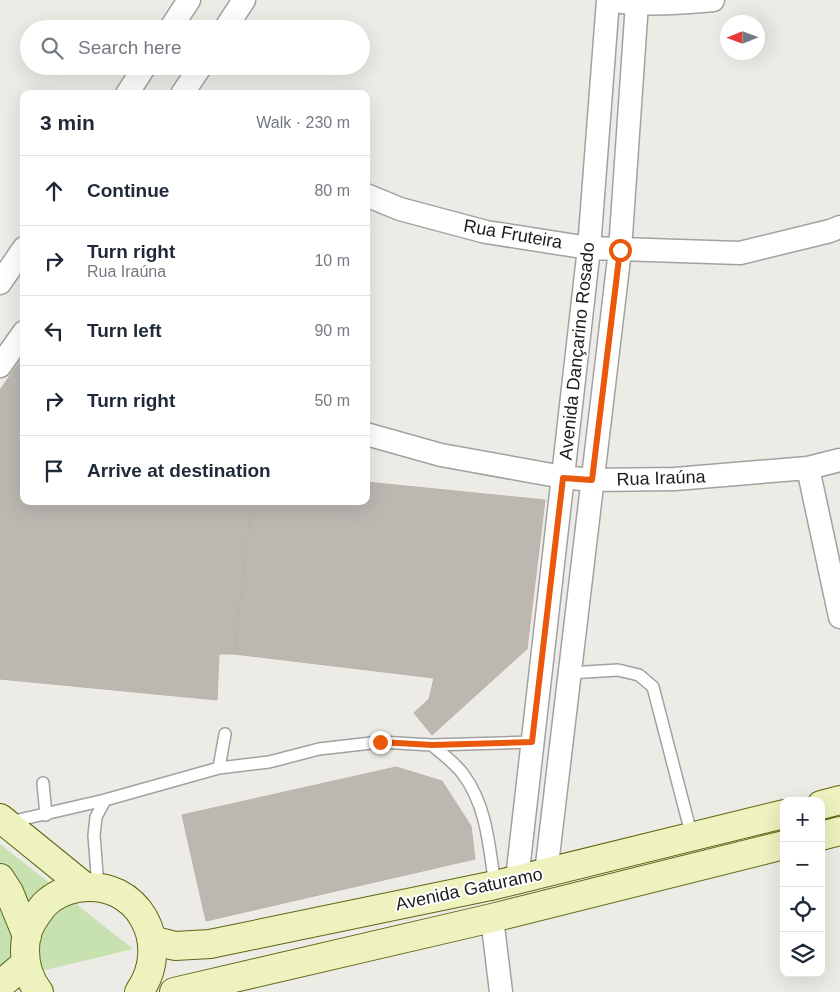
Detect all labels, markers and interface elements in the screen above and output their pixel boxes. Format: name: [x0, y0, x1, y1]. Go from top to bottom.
north arrow: [720, 15, 765, 60]
search box: [20, 20, 370, 75]
icon: search: [38, 34, 66, 62]
text: Search here: [78, 37, 182, 58]
text: 3 min: [40, 111, 95, 134]
text: Walk · 230 m: [256, 114, 350, 131]
icon: ahead: [40, 177, 68, 205]
text: Continue: [87, 180, 169, 201]
text: 80 m: [314, 182, 350, 199]
street label: Rua Fruteira: [462, 215, 565, 253]
route start: [609, 239, 632, 262]
text: Turn right: [87, 241, 175, 262]
street label: Avenida Dançarino Rosado: [556, 241, 598, 461]
icon: right: [40, 247, 68, 275]
text: 10 m: [314, 252, 350, 269]
text: Rua Iraúna: [87, 263, 166, 280]
icon: left: [40, 317, 68, 345]
text: Turn left: [87, 320, 162, 341]
text: 90 m: [314, 322, 350, 339]
icon: right: [40, 387, 68, 415]
text: Turn right: [87, 390, 175, 411]
text: 50 m: [314, 392, 350, 409]
icon: arrive: [40, 457, 68, 485]
text: Arrive at destination: [87, 460, 271, 481]
street label: Rua Iraúna: [616, 466, 707, 490]
route end: [369, 731, 392, 754]
map controls: [780, 797, 825, 977]
button: +: [780, 797, 825, 842]
button: −: [780, 842, 825, 887]
street label: Avenida Gaturamo: [394, 864, 544, 914]
button: locate: [780, 887, 825, 932]
button: layers: [780, 932, 825, 977]

